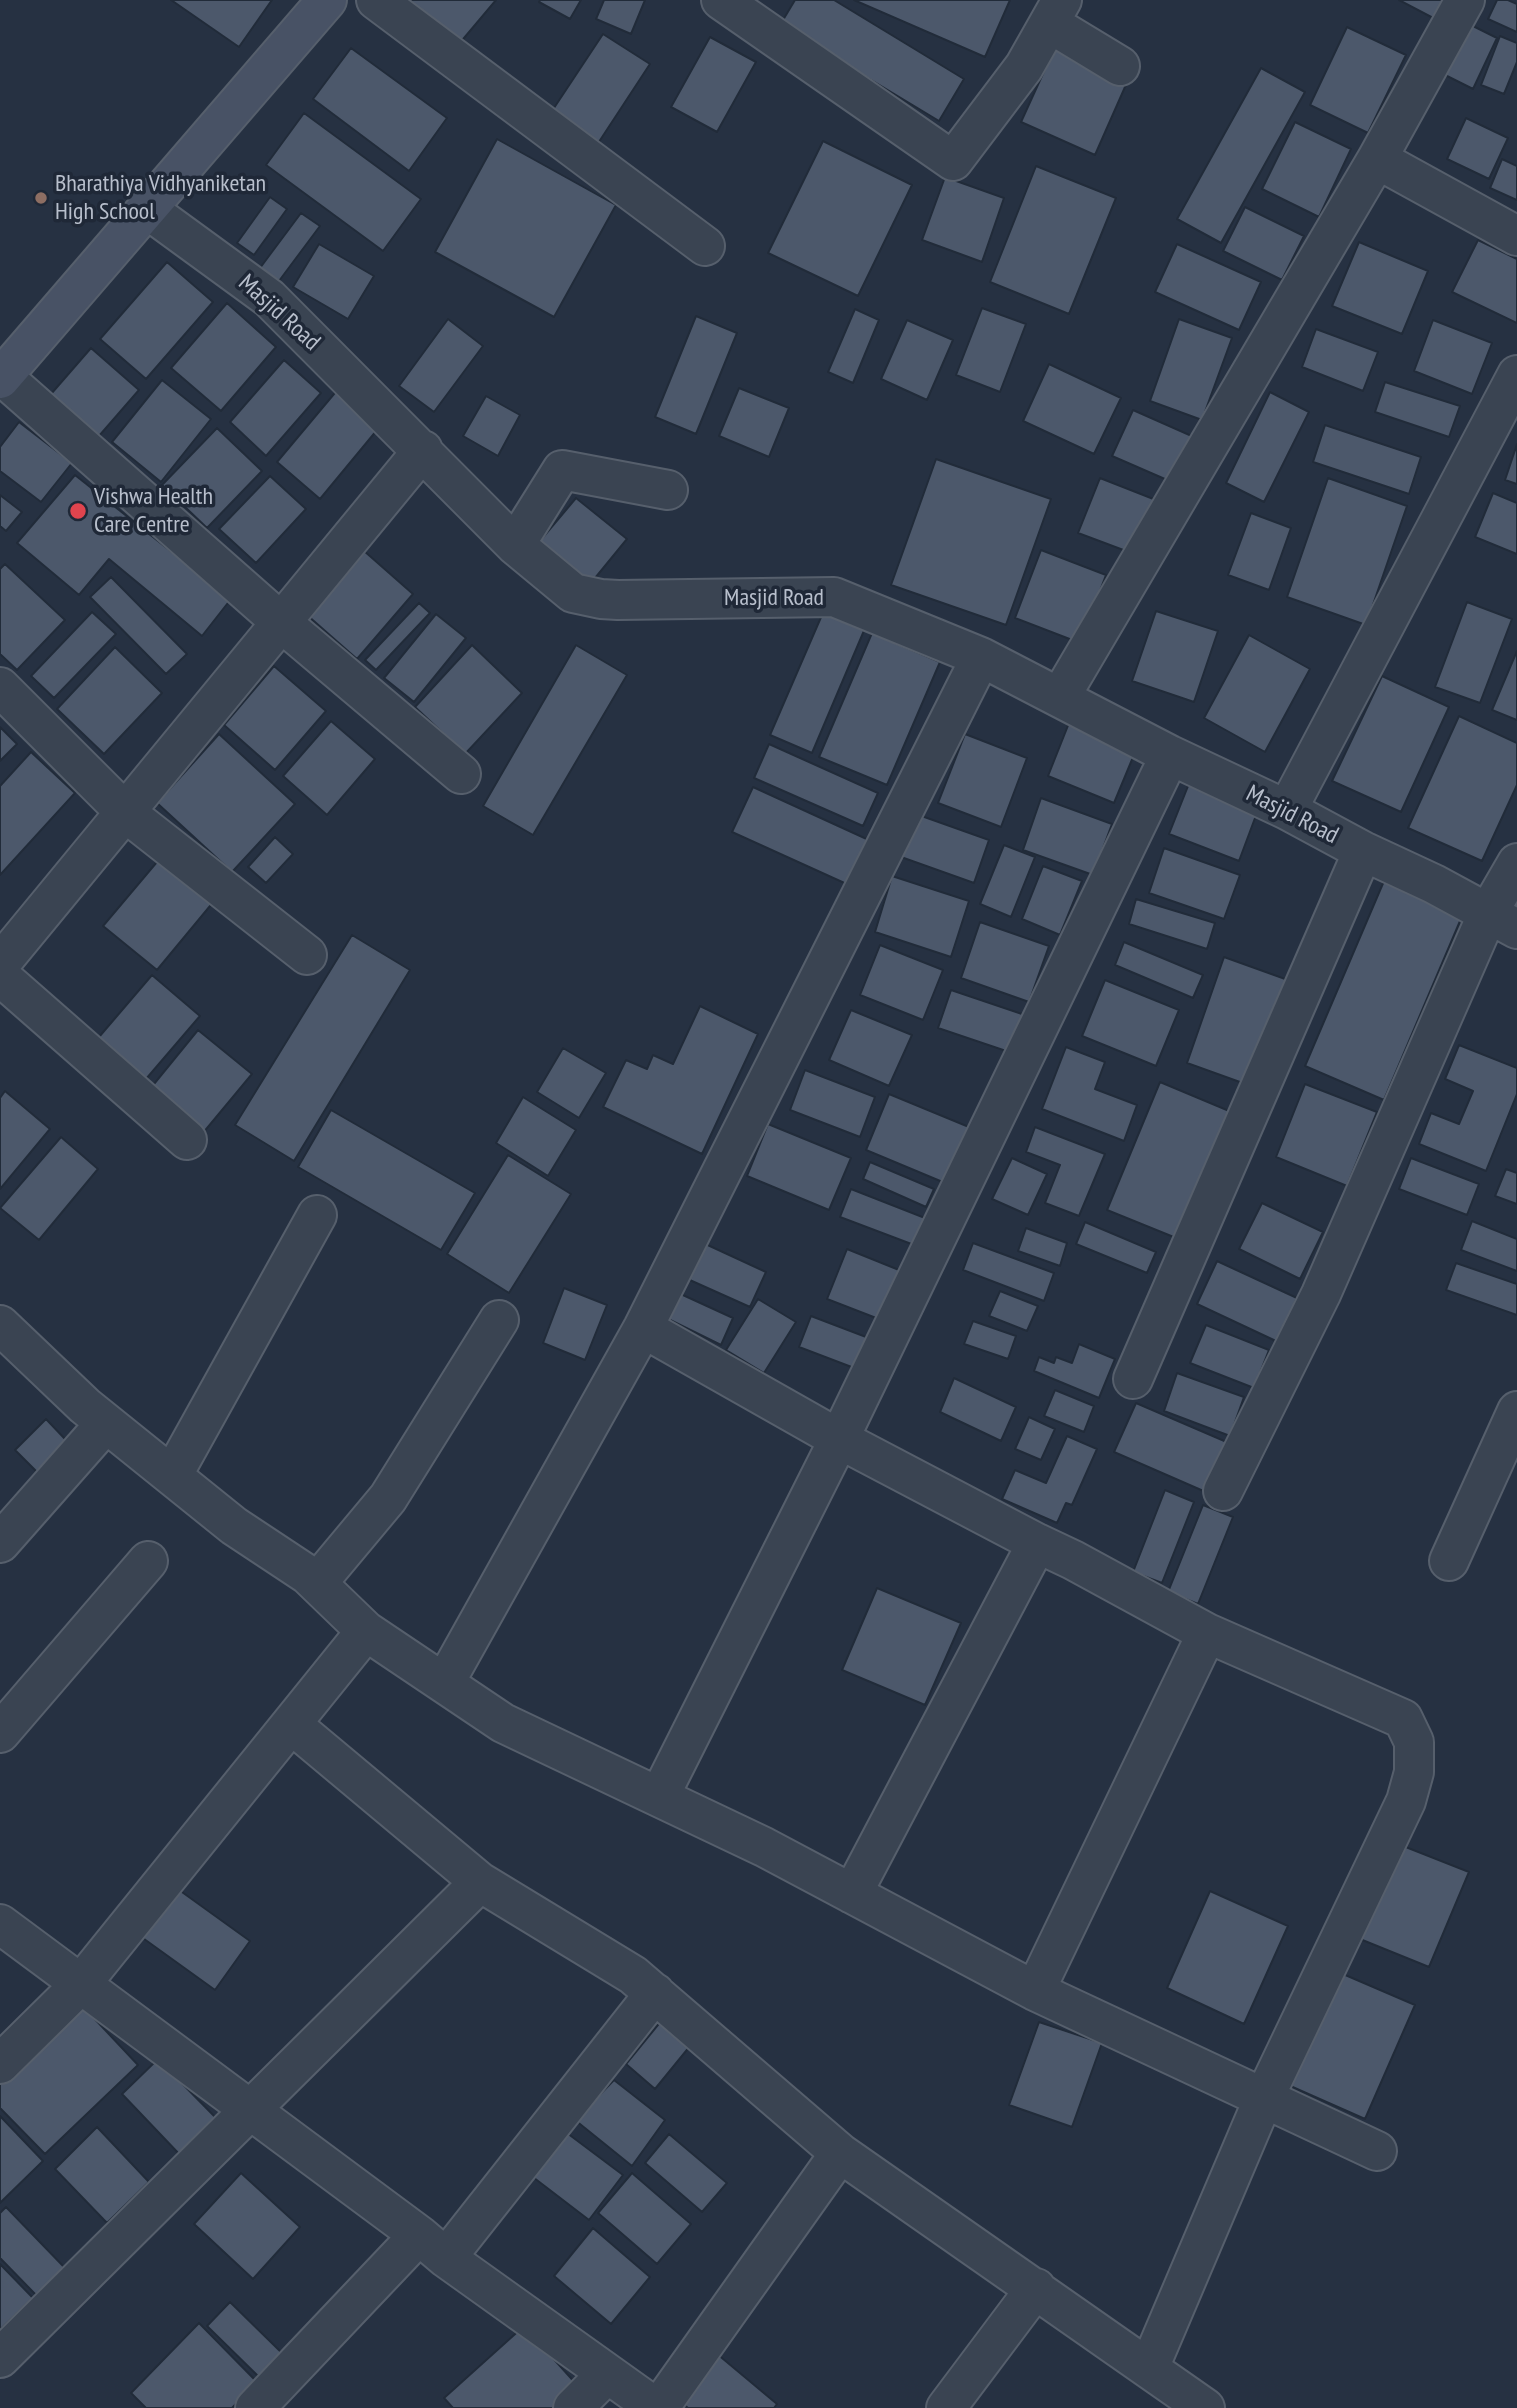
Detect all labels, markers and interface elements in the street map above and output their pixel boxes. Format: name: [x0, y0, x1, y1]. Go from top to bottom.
place label: Bharathiya Vidhyaniketan High School: [55, 170, 266, 226]
marker: Bharathiya Vidhyaniketan High School: [33, 190, 49, 206]
street label: Masjid Road: [232, 269, 326, 357]
place label: Vishwa Health Care Centre: [94, 483, 213, 539]
marker: Vishwa Health Care Centre: [68, 501, 88, 521]
street label: Masjid Road: [724, 584, 824, 612]
street label: Masjid Road: [1241, 780, 1343, 850]

